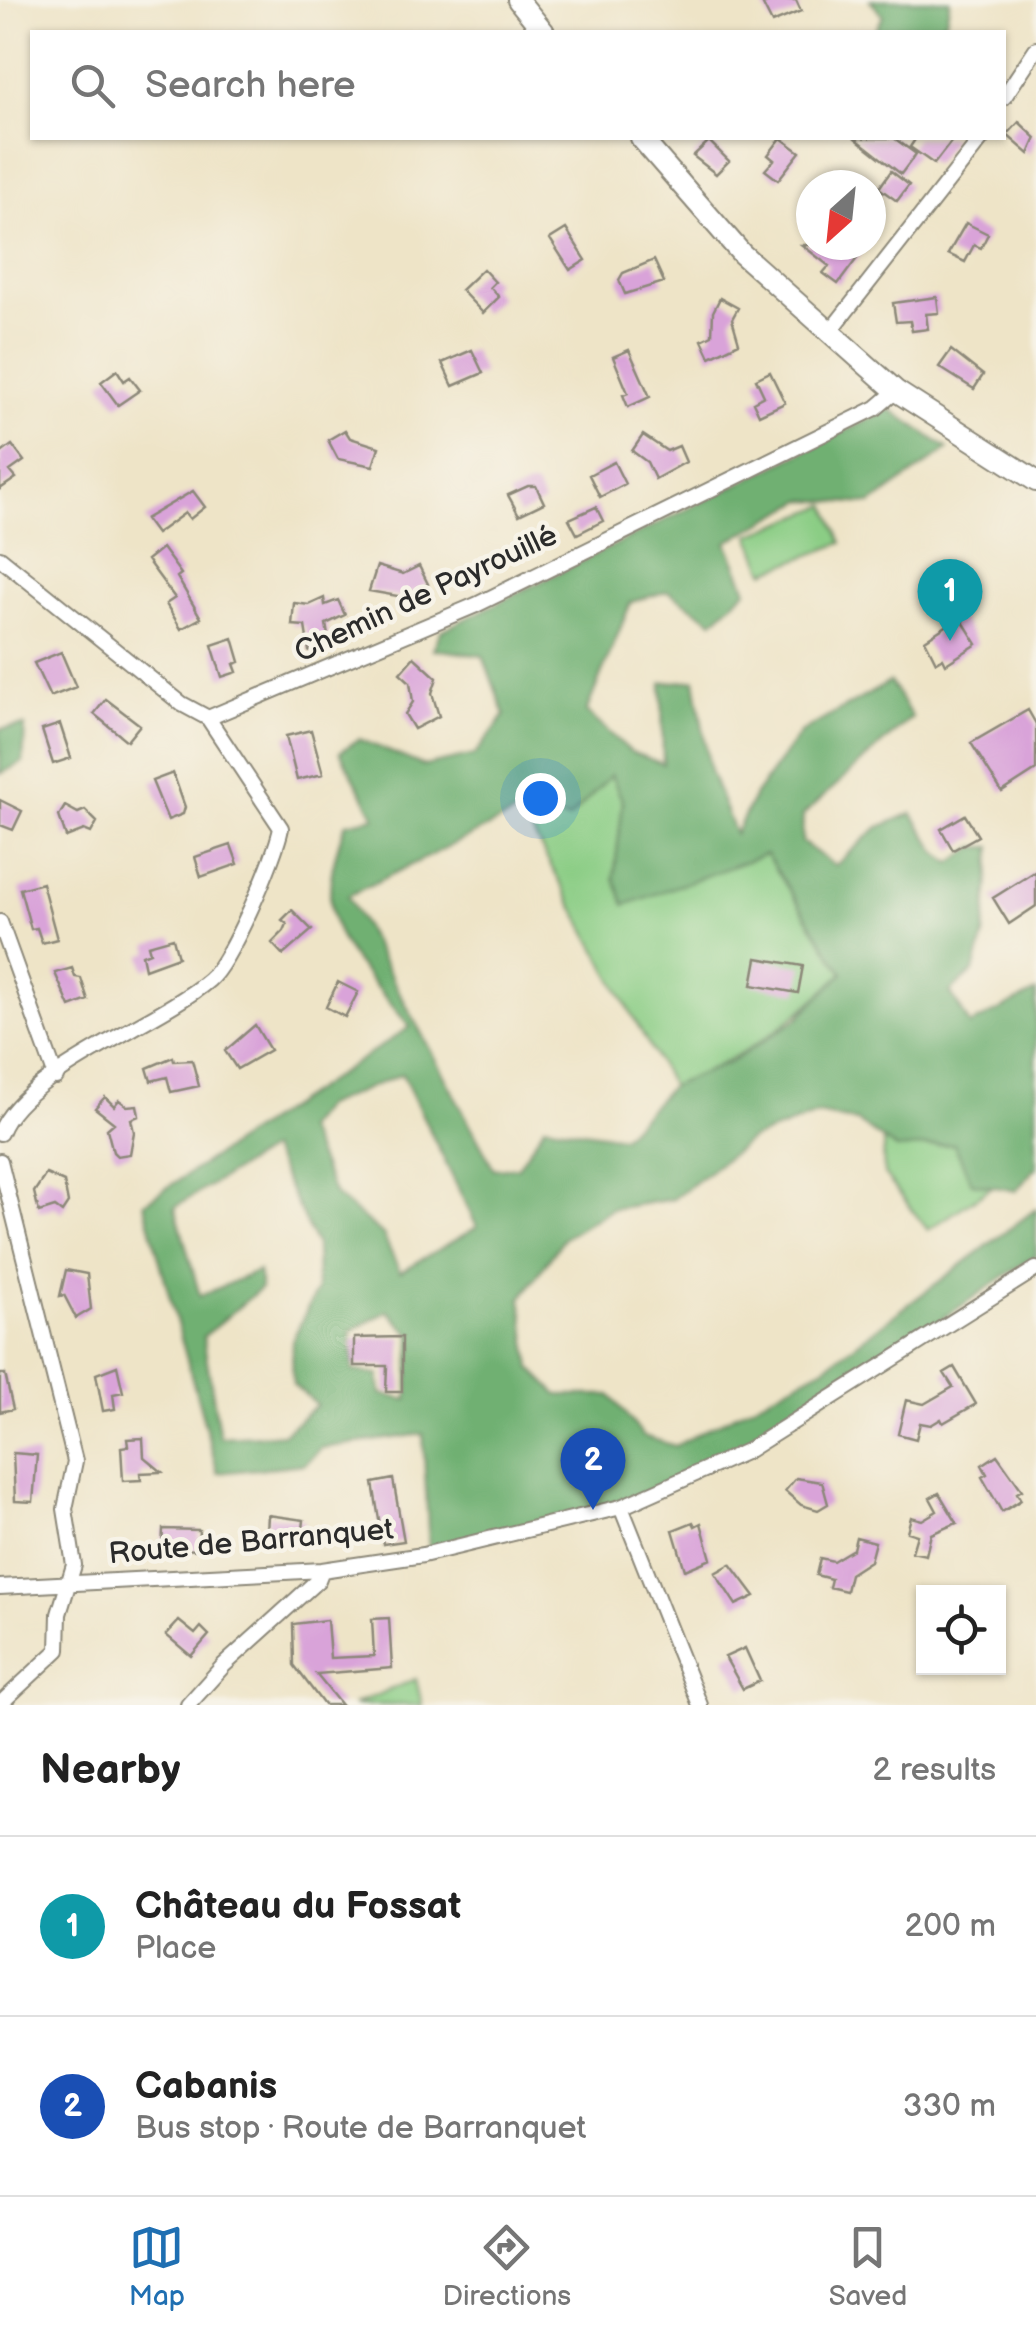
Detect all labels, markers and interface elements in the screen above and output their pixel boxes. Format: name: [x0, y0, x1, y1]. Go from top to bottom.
search box: [30, 30, 1006, 140]
icon: search: [65, 58, 120, 113]
text: Search here: [145, 63, 356, 108]
north arrow: [796, 170, 886, 260]
street label: Chemin de Payrouillé: [289, 517, 563, 671]
pin: 1: [918, 558, 982, 641]
your location: [515, 773, 566, 824]
pin: 2: [560, 1428, 626, 1510]
street label: Route de Barranquet: [107, 1512, 395, 1572]
map controls: [916, 1585, 1006, 1675]
button: locate: [916, 1585, 1006, 1675]
text: Nearby: [40, 1745, 180, 1796]
text: 2 results: [872, 1751, 996, 1790]
text: Château du Fossat: [135, 1884, 461, 1929]
text: 1: [66, 1907, 79, 1946]
text: 200 m: [904, 1907, 996, 1946]
text: Place: [135, 1929, 216, 1968]
text: Cabanis: [135, 2064, 277, 2109]
text: 2: [63, 2087, 82, 2126]
text: 330 m: [903, 2087, 996, 2126]
text: Bus stop · Route de Barranquet: [135, 2109, 586, 2148]
tab: Map: [129, 2220, 185, 2313]
tab: Directions: [442, 2220, 571, 2313]
tab: Saved: [829, 2220, 907, 2313]

